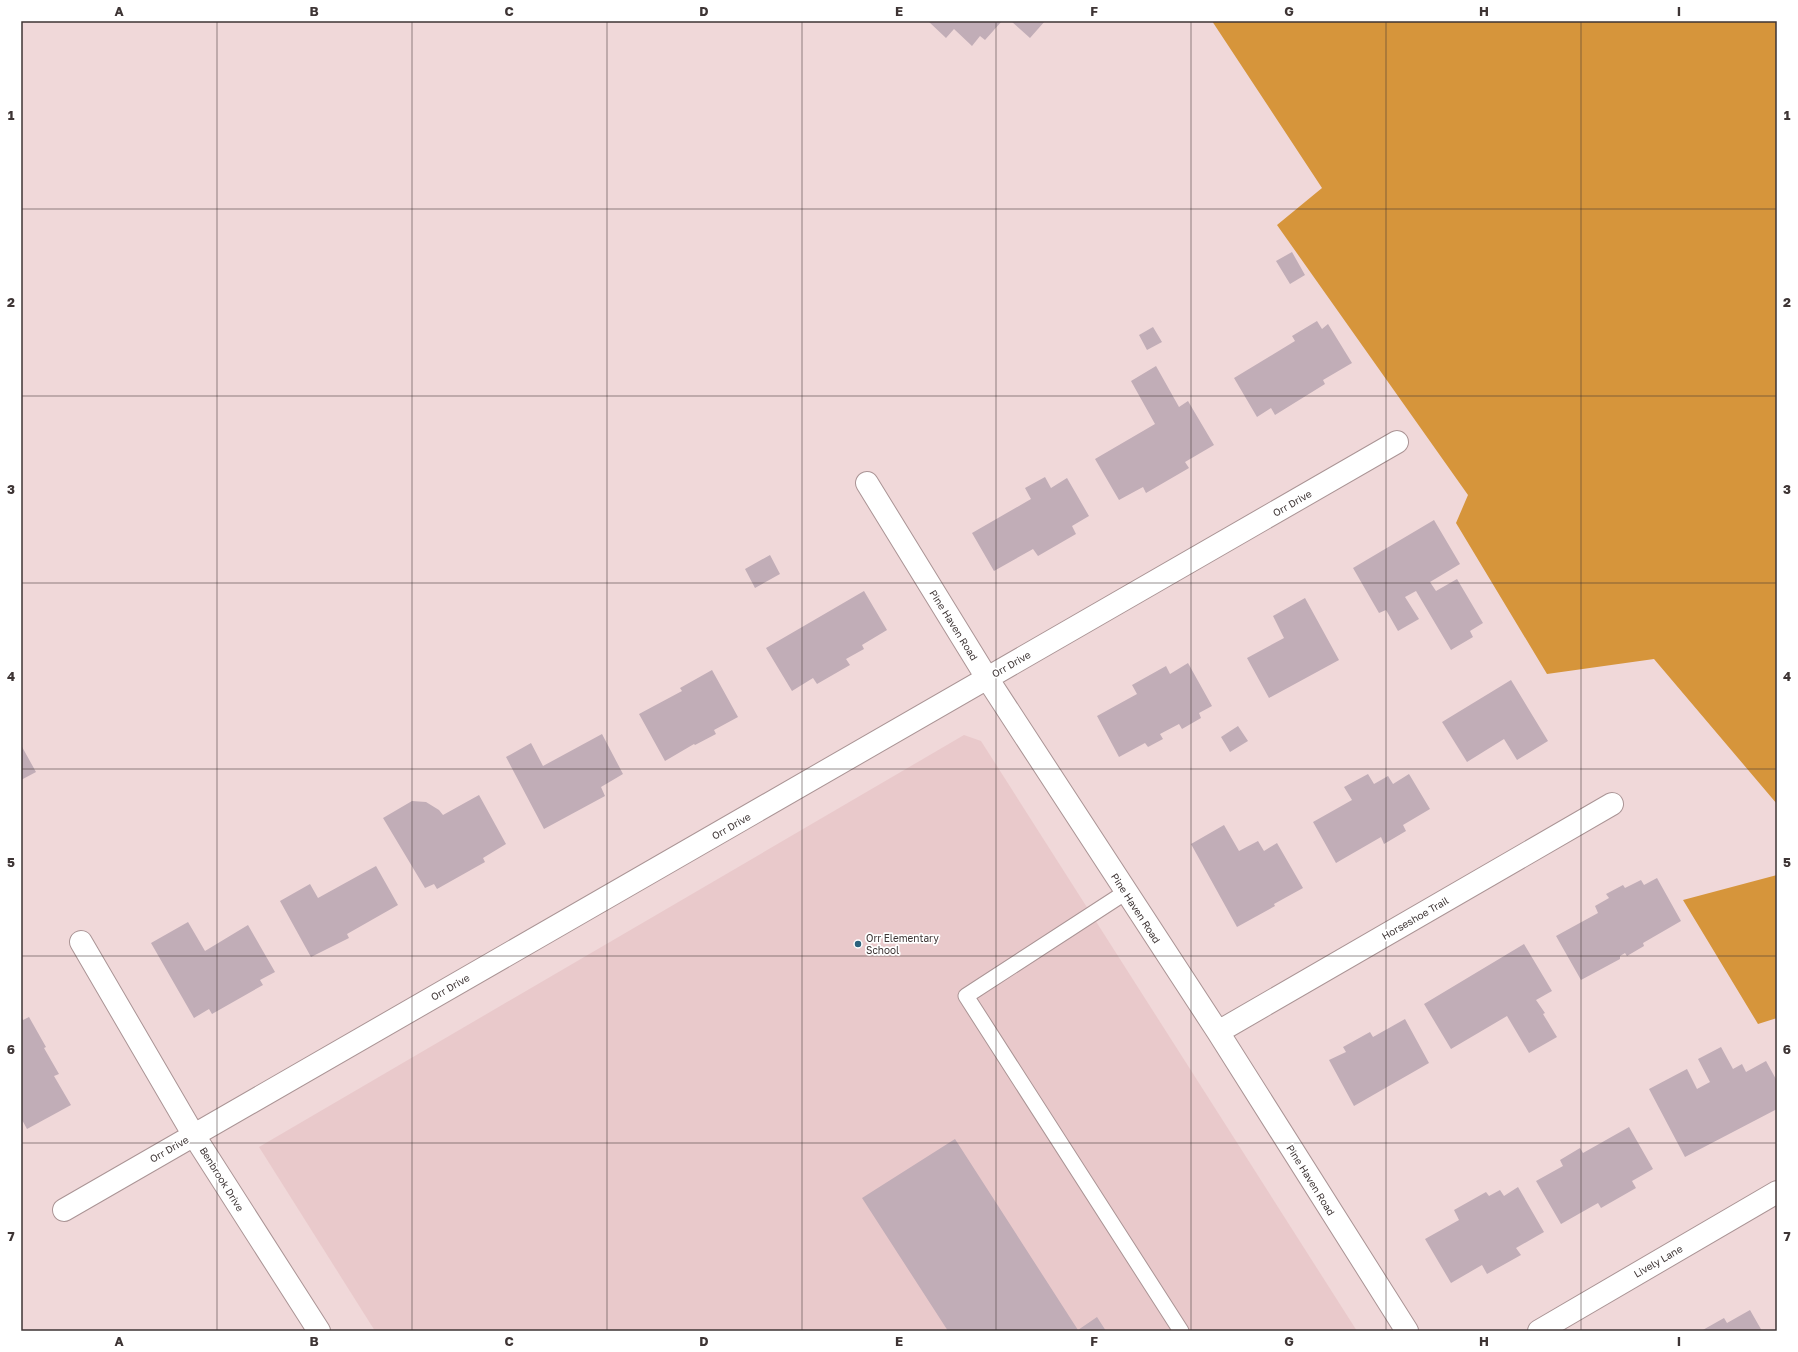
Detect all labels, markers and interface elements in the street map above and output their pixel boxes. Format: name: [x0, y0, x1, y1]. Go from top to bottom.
text: A: [114, 3, 124, 19]
text: B: [309, 3, 319, 19]
text: C: [504, 3, 514, 19]
text: D: [699, 3, 709, 19]
text: E: [895, 3, 903, 19]
text: F: [1090, 3, 1098, 19]
text: G: [1284, 3, 1294, 19]
text: H: [1479, 3, 1489, 19]
text: I: [1677, 3, 1681, 19]
text: 1: [8, 107, 15, 123]
text: 1: [1784, 107, 1791, 123]
text: 2: [7, 294, 15, 310]
text: 2: [1783, 294, 1791, 310]
text: 3: [7, 481, 15, 497]
text: 3: [1783, 481, 1791, 497]
street label: Orr Drive: [1271, 487, 1314, 519]
street label: Pine Haven Road: [927, 587, 981, 663]
street label: Orr Drive: [990, 648, 1033, 680]
text: 4: [7, 668, 15, 684]
text: 4: [1783, 668, 1791, 684]
street label: Orr Drive: [710, 810, 753, 842]
text: 5: [7, 854, 15, 870]
text: 5: [1783, 854, 1791, 870]
street label: Pine Haven Road: [1109, 871, 1163, 945]
street label: Horseshoe Trail: [1380, 894, 1450, 942]
place label: Orr Elementary School: [866, 932, 939, 956]
marker: Orr Elementary School: [853, 939, 863, 949]
street label: Orr Drive: [429, 971, 472, 1003]
text: 6: [7, 1041, 15, 1057]
text: 6: [1783, 1041, 1791, 1057]
street label: Orr Drive: [148, 1133, 191, 1165]
street label: Pine Haven Road: [1284, 1142, 1338, 1218]
street label: Benbrook Drive: [197, 1145, 247, 1214]
text: 7: [7, 1228, 15, 1244]
text: 7: [1783, 1228, 1791, 1244]
street label: Lively Lane: [1632, 1242, 1685, 1280]
text: A: [114, 1333, 124, 1349]
text: B: [309, 1333, 319, 1349]
text: C: [504, 1333, 514, 1349]
text: D: [699, 1333, 709, 1349]
text: E: [895, 1333, 903, 1349]
text: F: [1090, 1333, 1098, 1349]
text: G: [1284, 1333, 1294, 1349]
text: H: [1479, 1333, 1489, 1349]
text: I: [1677, 1333, 1681, 1349]

